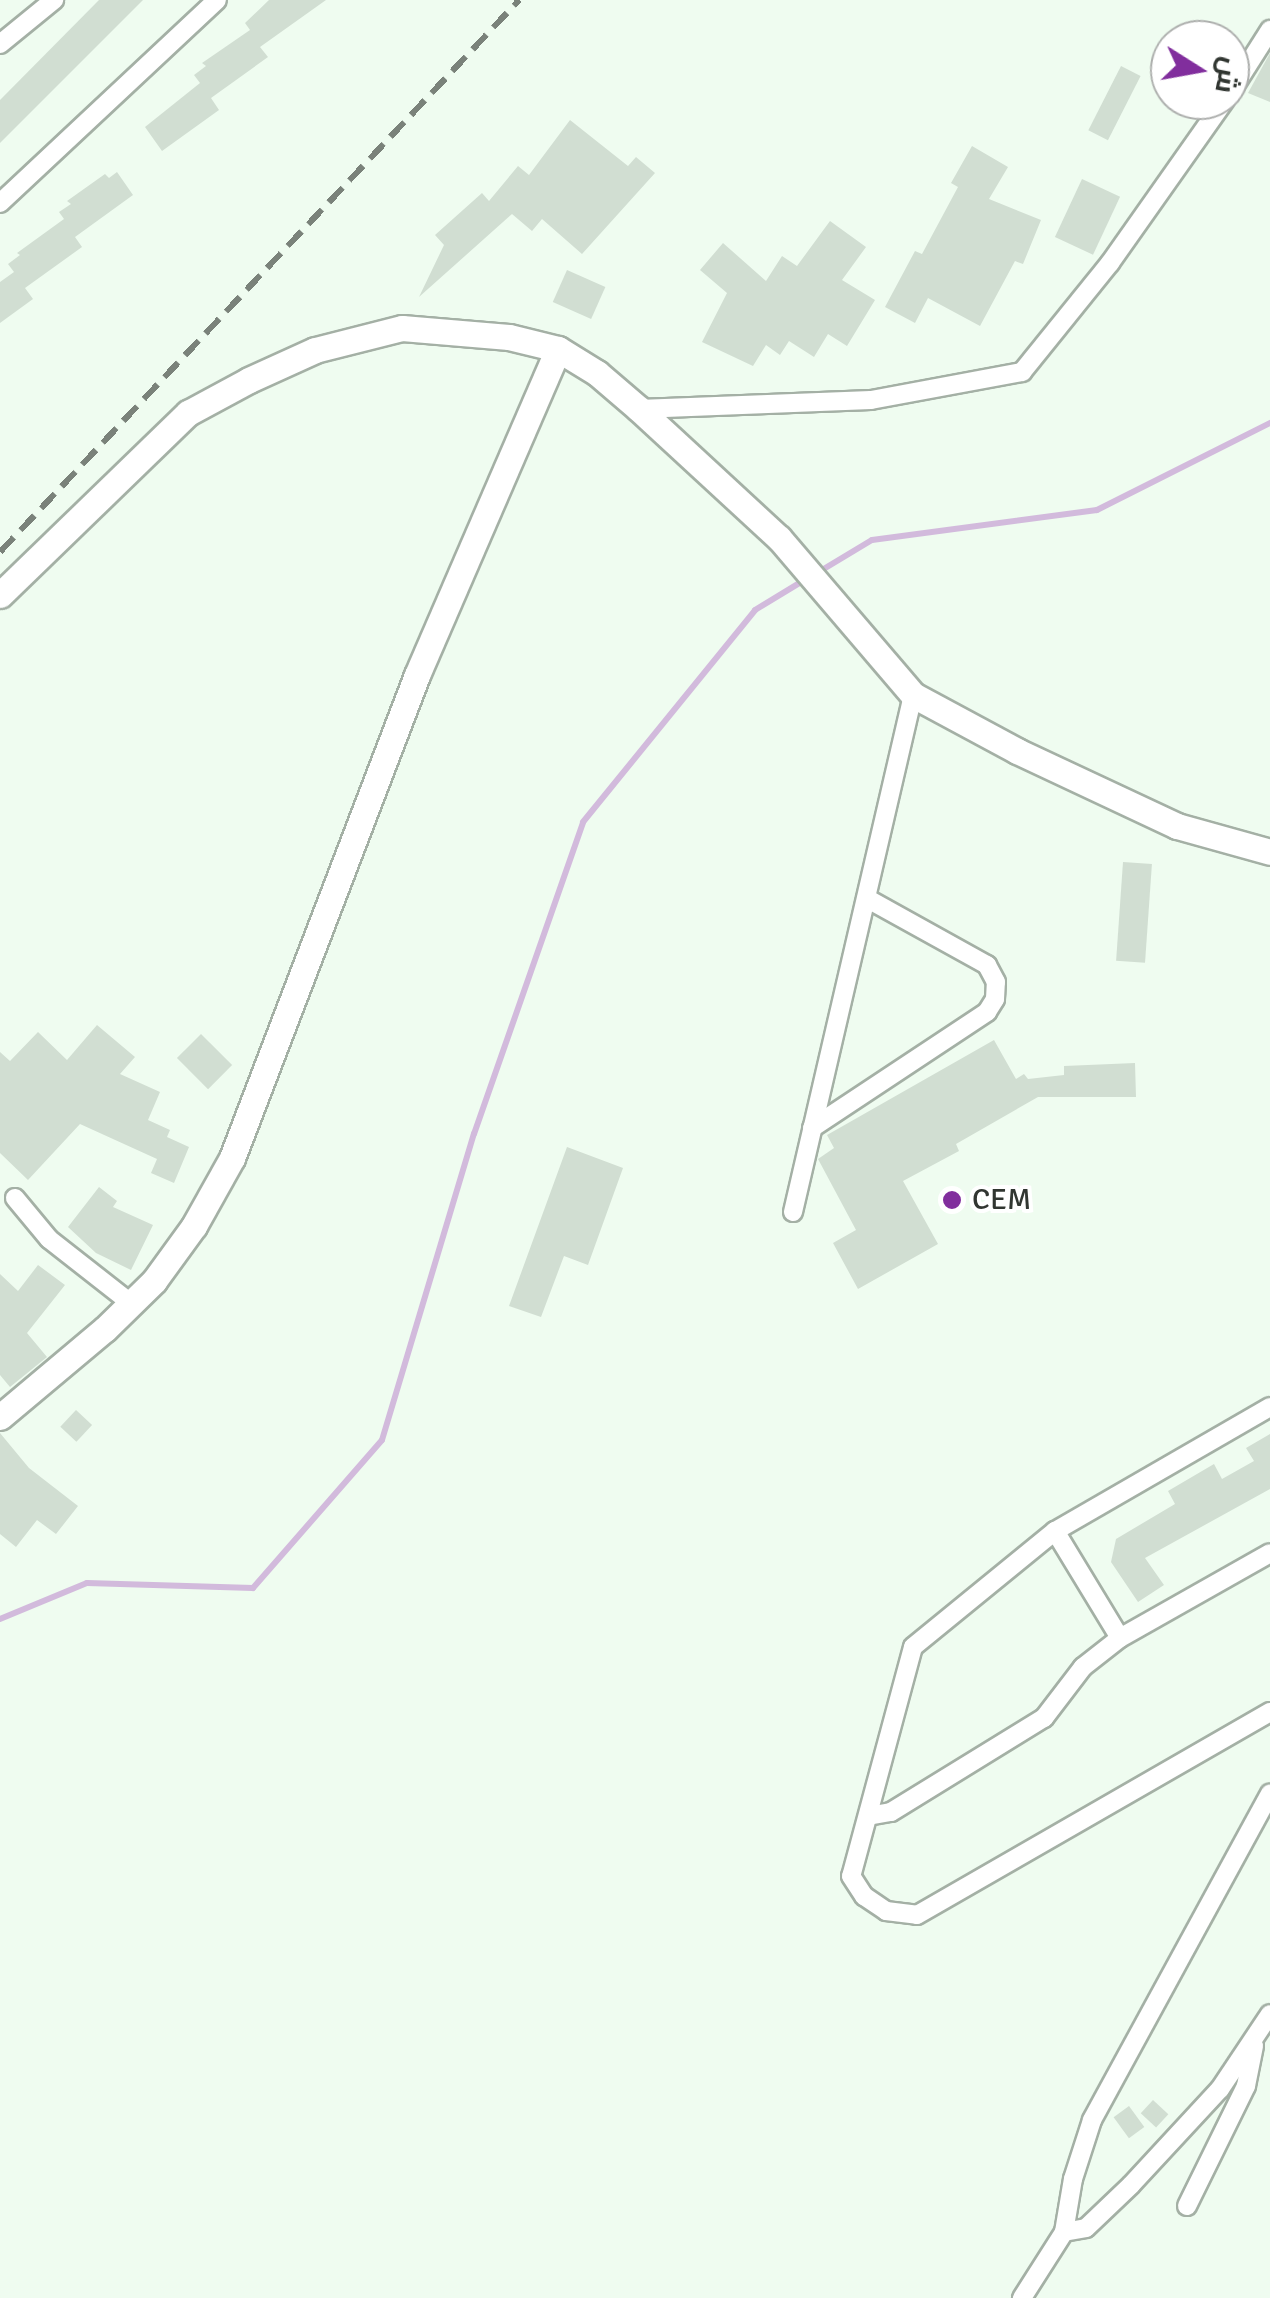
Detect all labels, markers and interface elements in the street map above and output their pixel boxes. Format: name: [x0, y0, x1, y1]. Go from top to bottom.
north arrow: [1150, 20, 1250, 120]
text: ش: [1207, 54, 1248, 96]
place label: CEM: [972, 1182, 1031, 1218]
marker: CEM: [941, 1189, 963, 1211]

